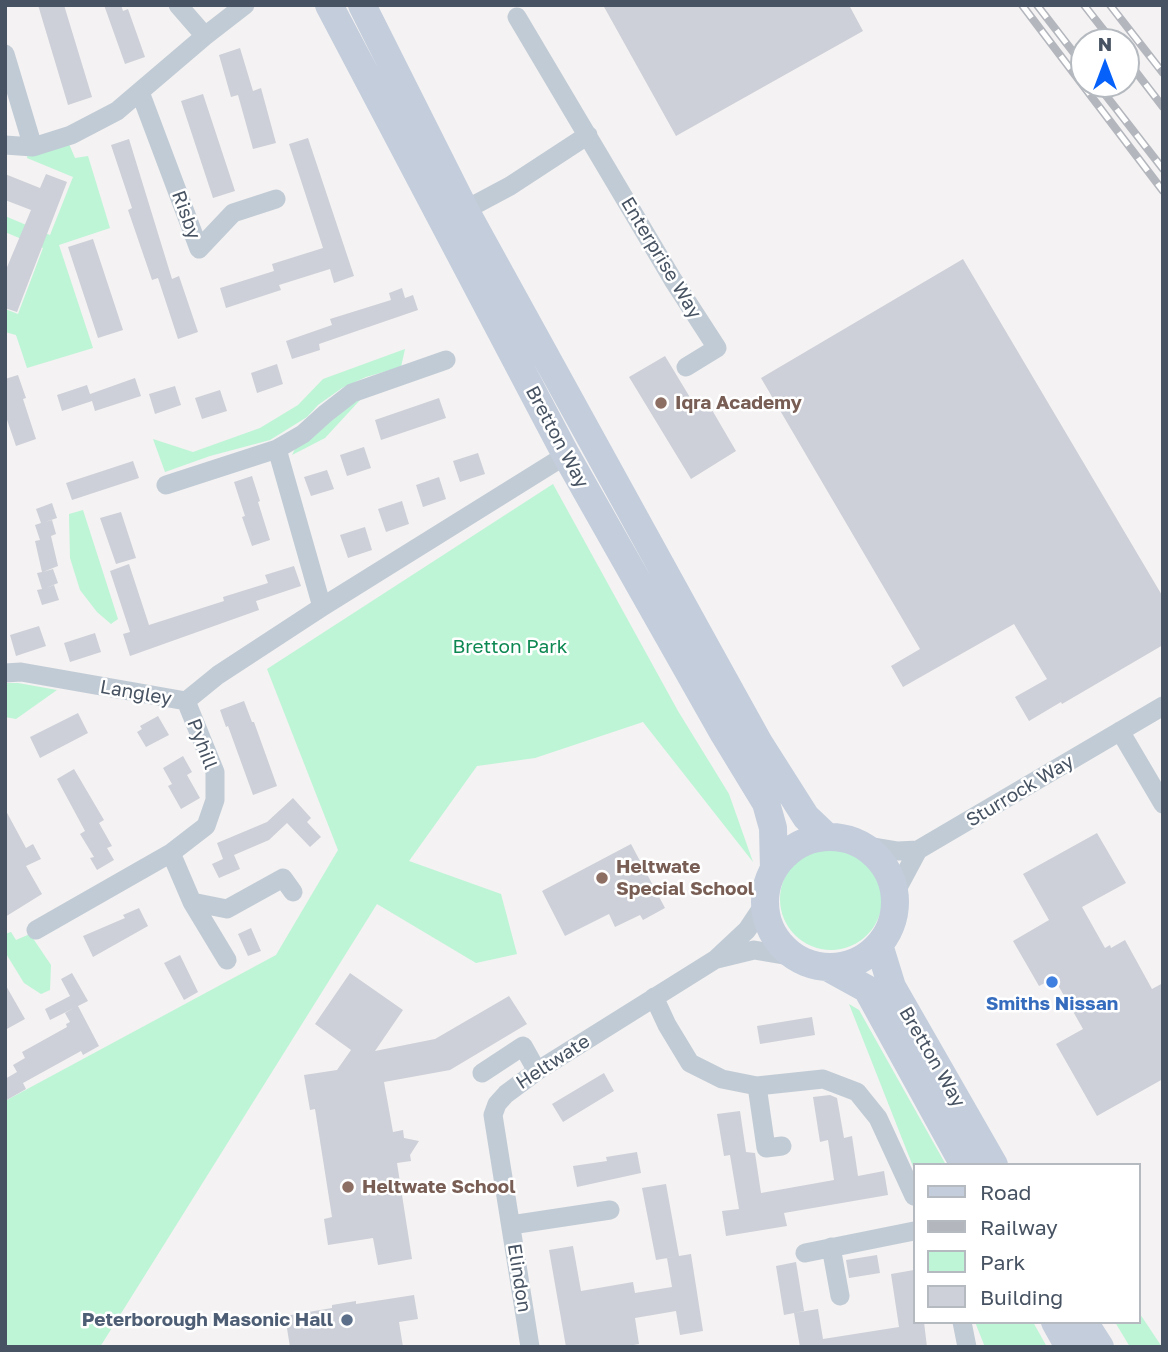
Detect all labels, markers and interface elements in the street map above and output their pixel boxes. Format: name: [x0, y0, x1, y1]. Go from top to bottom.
north arrow: [1070, 28, 1140, 98]
text: N: [1098, 32, 1112, 55]
street label: Risby: [167, 188, 205, 242]
street label: Enterprise Way: [616, 193, 706, 323]
street label: Bretton Way: [521, 382, 593, 492]
place label: Iqra Academy: [675, 392, 802, 414]
marker: Iqra Academy: [653, 395, 669, 411]
park label: Bretton Park: [453, 636, 567, 658]
street label: Langley: [98, 675, 174, 711]
street label: Pyhill: [182, 715, 222, 773]
street label: Sturrock Way: [962, 750, 1078, 832]
place label: Heltwate Special School: [616, 856, 754, 900]
marker: Heltwate Special School: [594, 870, 610, 886]
marker: Smiths Nissan: [1044, 974, 1060, 990]
place label: Smiths Nissan: [986, 993, 1118, 1015]
street label: Bretton Way: [894, 1003, 970, 1111]
street label: Heltwate: [512, 1030, 594, 1094]
legend: [912, 1163, 1140, 1324]
place label: Heltwate School: [362, 1176, 516, 1198]
marker: Heltwate School: [340, 1179, 356, 1195]
text: Road: [980, 1179, 1031, 1205]
text: Railway: [980, 1214, 1058, 1240]
street label: Elindon: [502, 1242, 536, 1314]
text: Park: [980, 1249, 1025, 1275]
text: Building: [980, 1284, 1063, 1310]
place label: Peterborough Masonic Hall: [82, 1309, 333, 1331]
marker: Peterborough Masonic Hall: [339, 1312, 355, 1328]

